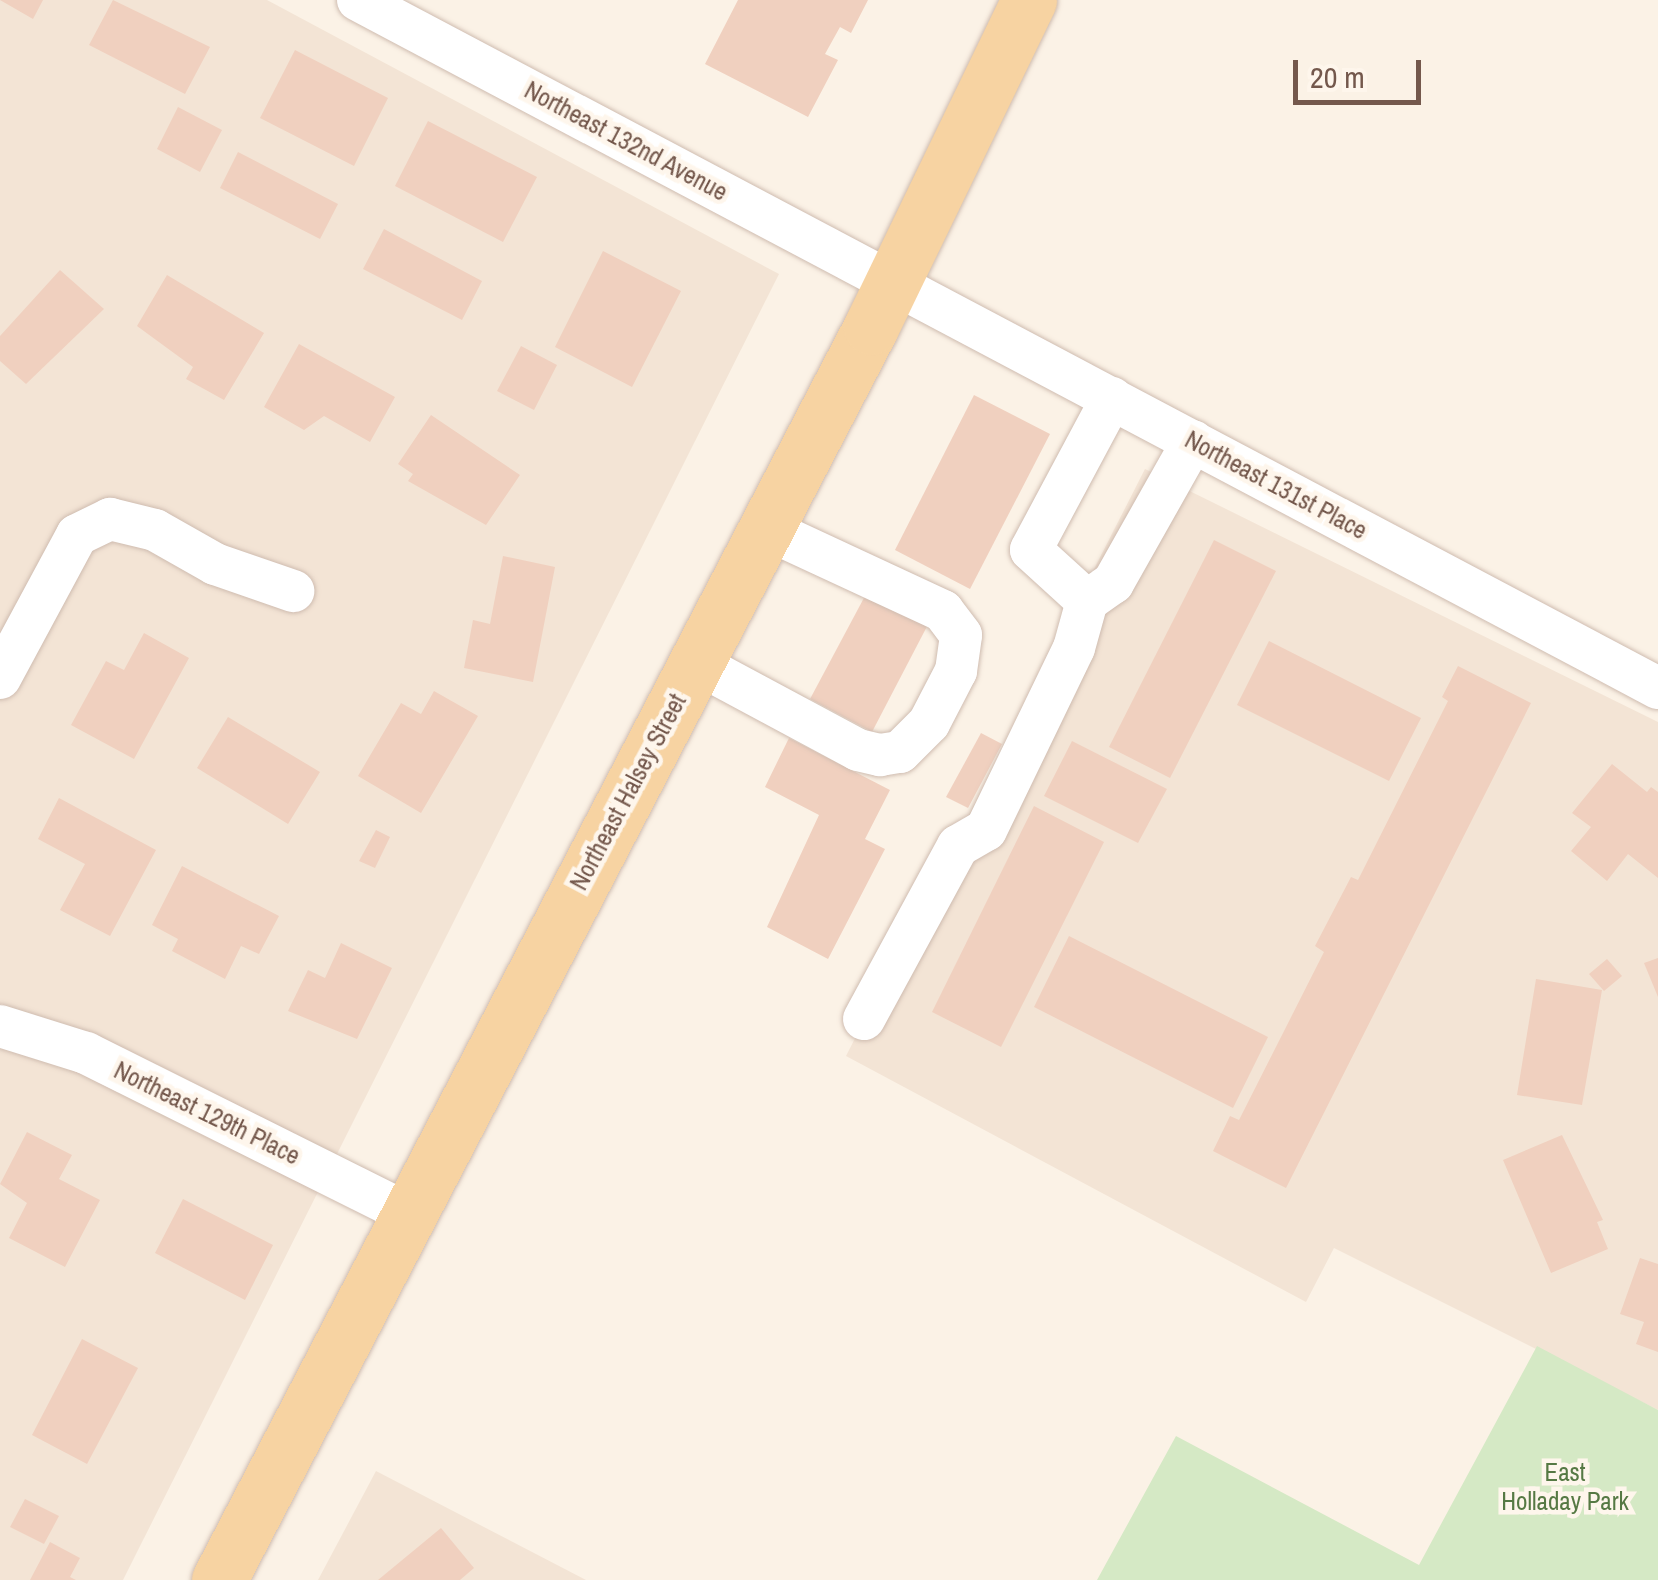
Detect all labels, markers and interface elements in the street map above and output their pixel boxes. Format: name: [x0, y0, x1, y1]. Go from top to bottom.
scale bar: [1298, 40, 1426, 102]
text: 20 m: [1310, 57, 1365, 97]
street label: Northeast 132nd Avenue: [519, 75, 733, 207]
street label: Northeast 131st Place: [1180, 424, 1372, 546]
street label: Northeast Halsey Street: [564, 689, 692, 895]
street label: Northeast 129th Place: [109, 1055, 305, 1171]
park label: East Holladay Park: [1501, 1458, 1629, 1517]

